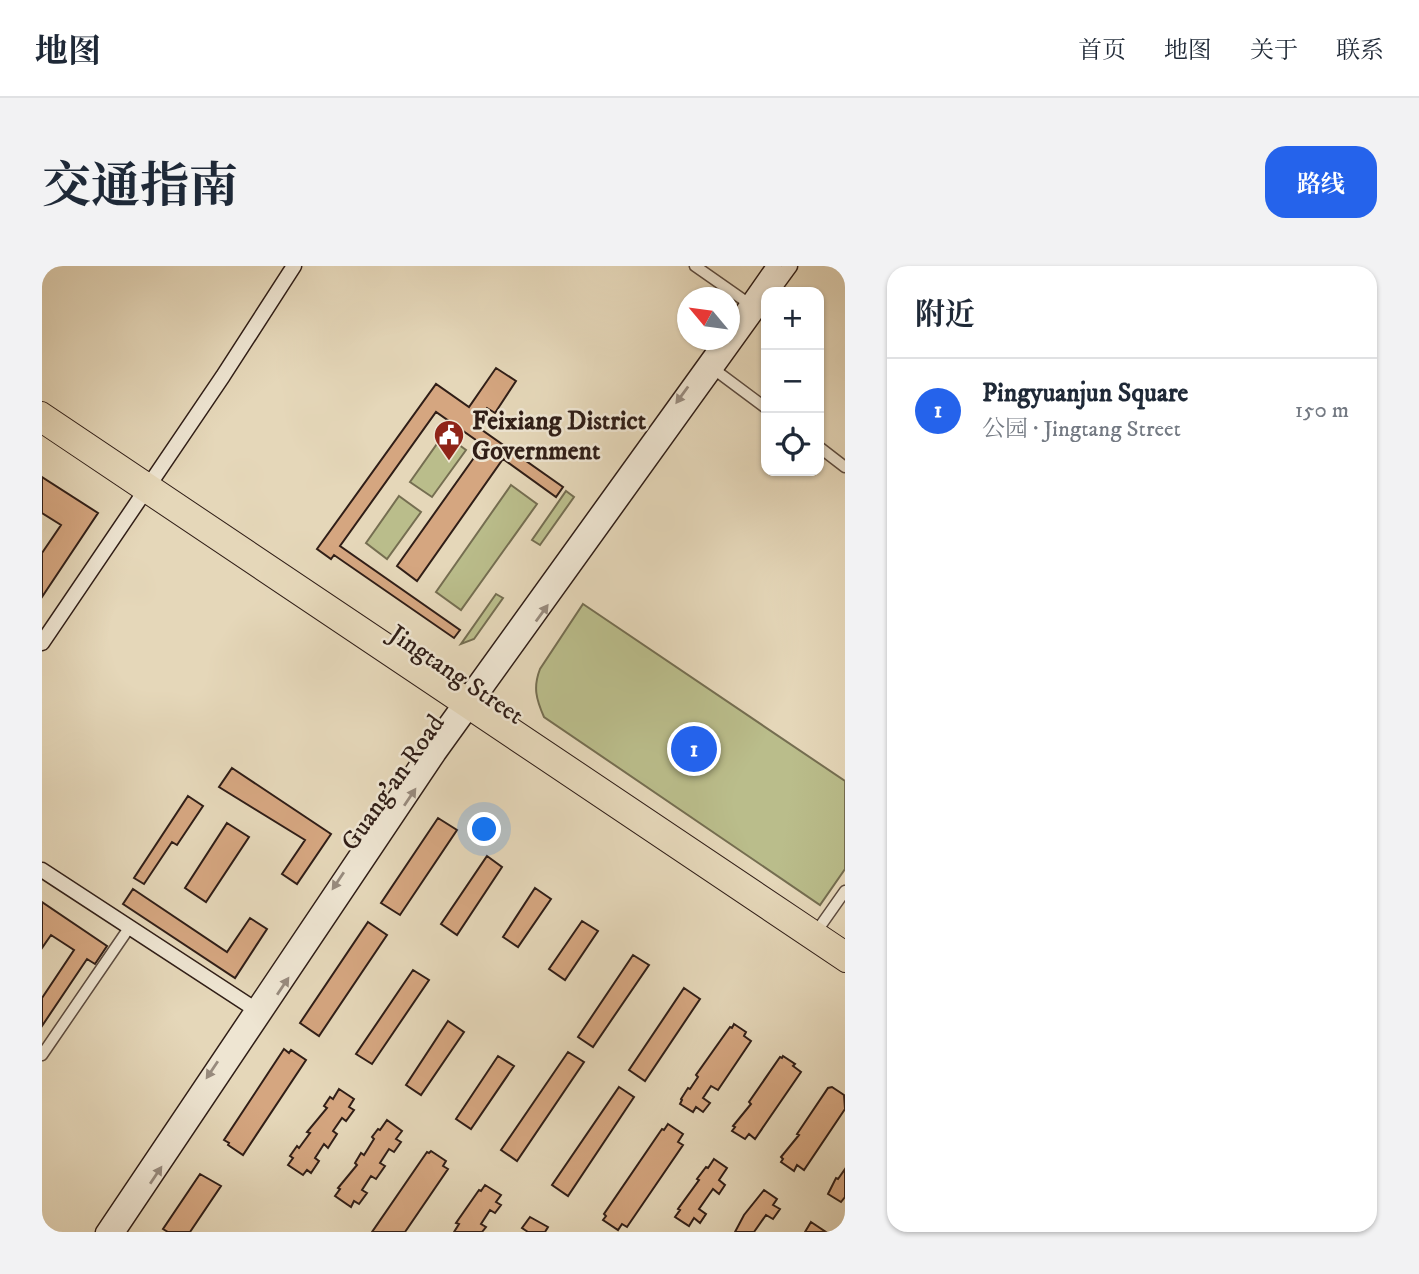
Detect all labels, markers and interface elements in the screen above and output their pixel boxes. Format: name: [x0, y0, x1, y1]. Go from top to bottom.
text: 地图: [35, 32, 101, 73]
text: 首页: [1078, 36, 1126, 66]
text: 地图: [1164, 36, 1212, 66]
text: 关于: [1250, 36, 1298, 66]
text: 联系: [1336, 36, 1384, 66]
button: 路线: [1265, 146, 1377, 218]
text: 交通指南: [42, 157, 238, 219]
north arrow: [677, 287, 740, 350]
map controls: [761, 287, 824, 476]
button: +: [761, 287, 824, 350]
text: 附近: [915, 297, 975, 334]
button: −: [761, 350, 824, 413]
text: Pingyuanjun Square: [982, 377, 1188, 410]
one-way arrow: [675, 386, 689, 404]
text: 1: [934, 396, 942, 425]
text: 150 m: [1295, 396, 1349, 425]
place label: Feixiang District Government: [472, 405, 647, 468]
button: locate: [761, 413, 824, 476]
text: 公园 · Jingtang Street: [982, 415, 1181, 444]
public building icon: Feixiang District Government: [432, 418, 466, 462]
one-way arrow: [535, 603, 549, 622]
street label: Jingtang Street: [381, 617, 530, 732]
street label: Guang'an Road: [334, 708, 452, 857]
pin: 1: [671, 723, 717, 775]
one-way arrow: [403, 787, 416, 807]
your location: [467, 812, 501, 846]
one-way arrow: [332, 871, 345, 890]
one-way arrow: [276, 977, 290, 995]
one-way arrow: [206, 1060, 219, 1079]
one-way arrow: [149, 1166, 163, 1184]

